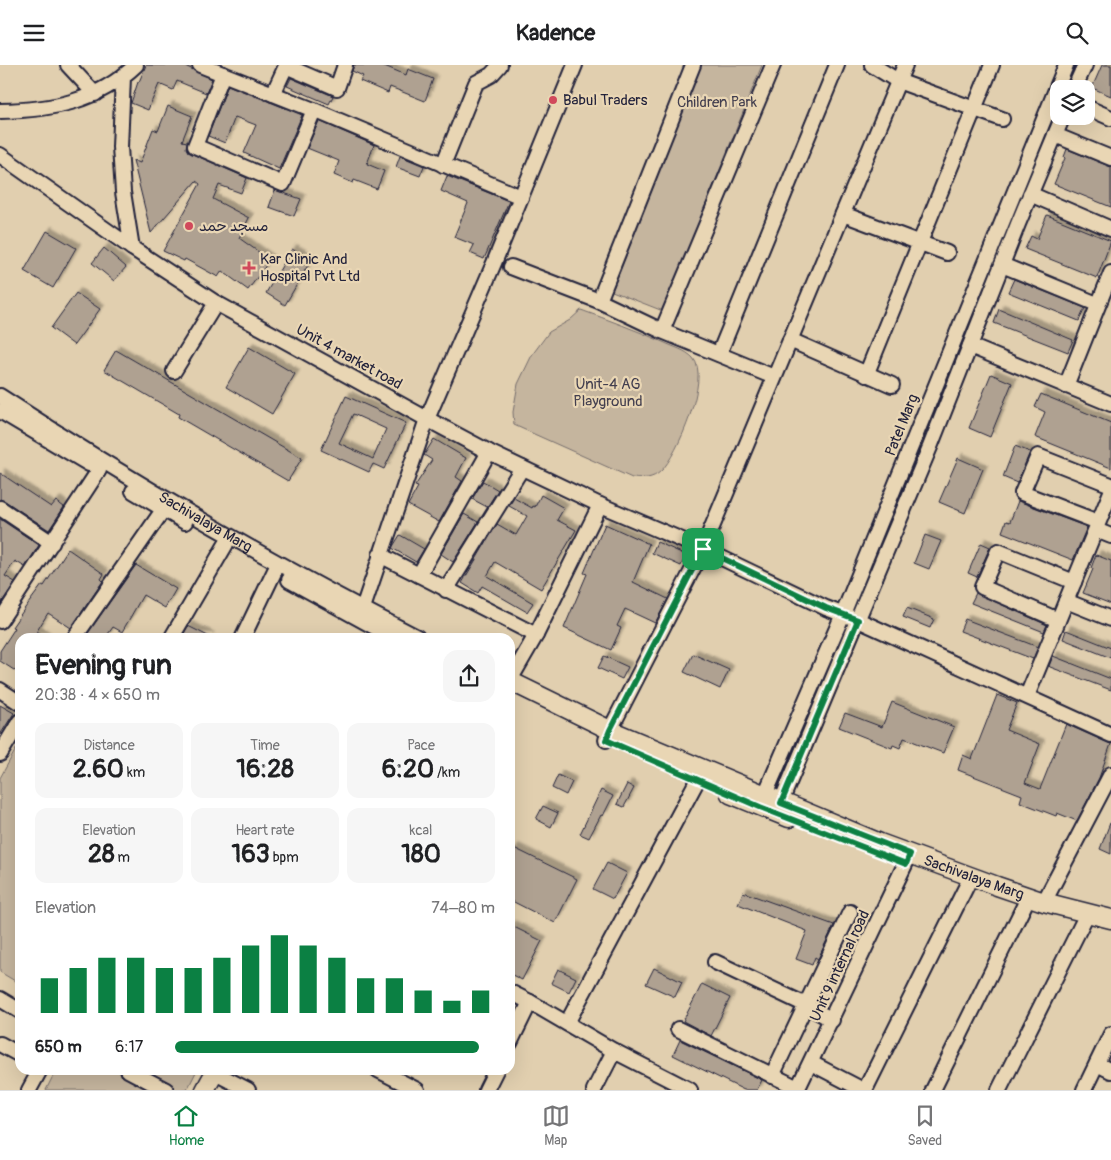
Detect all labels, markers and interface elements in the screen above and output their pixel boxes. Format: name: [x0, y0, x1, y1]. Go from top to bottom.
icon: menu: [20, 19, 48, 47]
text: Kadence: [516, 19, 595, 47]
icon: search: [1063, 19, 1091, 47]
map controls: [1050, 80, 1095, 125]
button: layers: [1050, 80, 1095, 125]
place label: Babul Traders: [563, 91, 648, 110]
park label: Children Park: [677, 93, 758, 112]
marker: Babul Traders: [547, 94, 559, 106]
place label: مسجد حمد: [199, 217, 269, 236]
marker: مسجد حمد: [183, 220, 195, 232]
place label: Kar Clinic And Hospital Pvt Ltd: [260, 250, 360, 286]
marker: Kar Clinic And Hospital Pvt Ltd: [242, 261, 256, 275]
street label: Unit 4 market road: [293, 320, 405, 394]
park label: Unit-4 AG Playground: [573, 375, 643, 411]
street label: Patel Marg: [881, 391, 923, 459]
street label: Sachivalaya Marg: [155, 487, 256, 556]
pin: [682, 528, 724, 570]
icon: arrive: [689, 535, 717, 563]
text: Evening run: [35, 648, 172, 683]
button: share: [443, 650, 495, 702]
text: 20:38 · 4 × 650 m: [35, 685, 160, 705]
text: Distance: [83, 737, 135, 754]
text: Time: [250, 737, 280, 754]
text: Pace: [407, 737, 435, 754]
text: 2.60: [73, 754, 124, 785]
text: 16:28: [236, 754, 294, 785]
text: 6:20: [382, 754, 434, 785]
text: km: [124, 764, 145, 781]
text: /km: [434, 764, 460, 781]
text: Elevation: [82, 822, 136, 839]
text: Heart rate: [235, 822, 295, 839]
text: kcal: [410, 822, 432, 839]
text: 28: [88, 839, 115, 870]
text: 163: [231, 839, 270, 870]
text: 180: [401, 839, 441, 870]
text: m: [115, 849, 130, 866]
text: bpm: [270, 849, 299, 866]
street label: Sachivalaya Marg: [921, 850, 1027, 904]
text: Elevation: [35, 898, 96, 918]
text: 74–80 m: [431, 898, 495, 918]
street label: Unit 9 internal road: [806, 907, 874, 1025]
text: 650 m: [35, 1037, 82, 1057]
text: 6:17: [115, 1037, 143, 1057]
tab: Home: [169, 1102, 204, 1149]
tab: Map: [542, 1102, 570, 1149]
tab: Saved: [907, 1102, 942, 1149]

